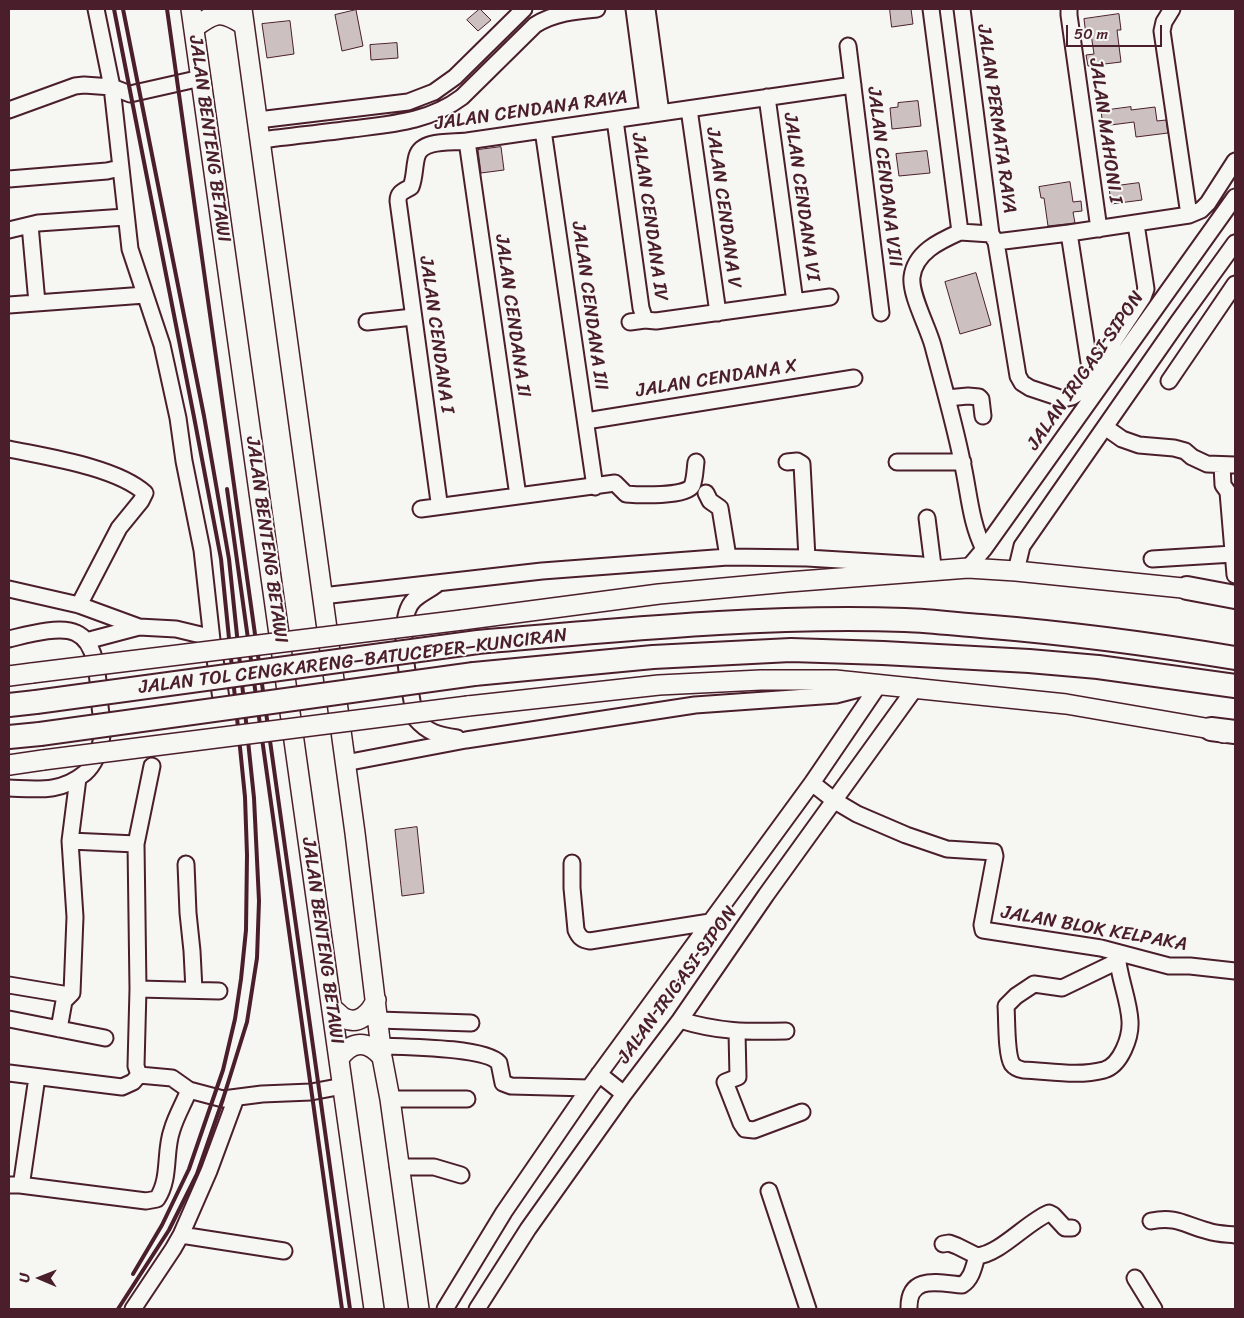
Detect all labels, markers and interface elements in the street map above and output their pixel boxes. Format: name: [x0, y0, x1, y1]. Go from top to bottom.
scale bar: [1069, 15, 1165, 47]
text: 50 m: [1074, 21, 1108, 47]
street label: JALAN PERMATA RAYA: [971, 23, 1021, 215]
street label: JALAN BENTENG BETAWI: [183, 34, 235, 244]
street label: JALAN MAHONI I: [1084, 57, 1126, 205]
street label: JALAN CENDANA RAYA: [433, 86, 629, 136]
street label: JALAN CENDANA VIII: [862, 86, 906, 268]
street label: JALAN CENDANA VI: [778, 111, 824, 283]
street label: JALAN CENDANA V: [700, 126, 746, 290]
street label: JALAN CENDANA IV: [626, 131, 672, 303]
street label: JALAN CENDANA III: [566, 220, 612, 392]
street label: JALAN CENDANA II: [489, 233, 535, 399]
street label: JALAN CENDANA I: [414, 255, 458, 415]
street label: JALAN IRIGASI SIPON: [1023, 287, 1149, 455]
street label: JALAN CENDANA X: [635, 355, 799, 403]
street label: JALAN BENTENG BETAWI: [240, 435, 292, 645]
street label: JALAN TOL CENGKARENG–BATUCEPER–KUNCIRAN: [137, 624, 569, 700]
street label: JALAN BENTENG BETAWI: [296, 836, 348, 1046]
street label: JALAN BLOK KELPAKA: [999, 901, 1189, 957]
street label: JALAN IRIGASI SIPON: [613, 902, 743, 1068]
north arrow: [15, 1253, 65, 1303]
text: U: [12, 1273, 37, 1283]

